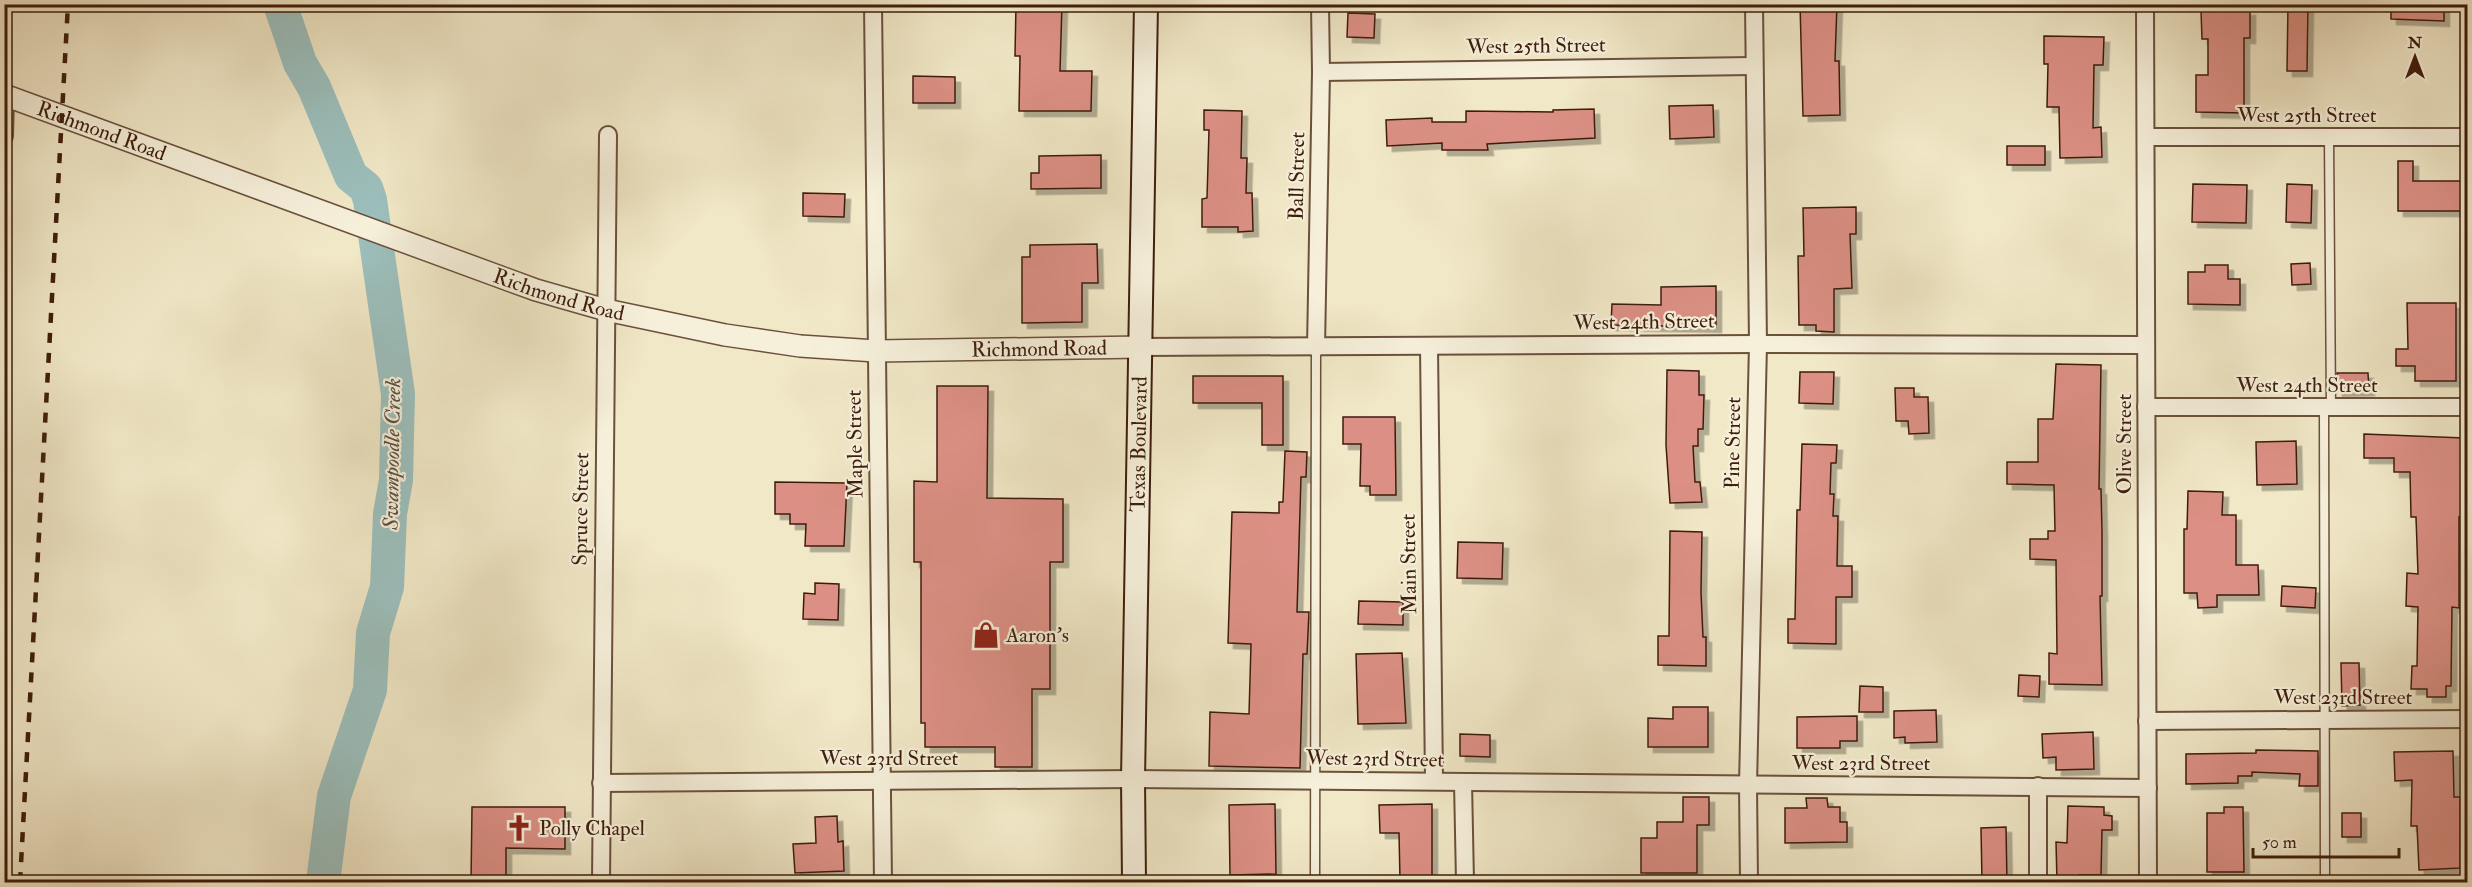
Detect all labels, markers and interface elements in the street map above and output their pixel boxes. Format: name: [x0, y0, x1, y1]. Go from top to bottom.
north arrow: [2385, 27, 2445, 87]
street label: West 25th Street: [1465, 31, 1606, 61]
text: N: [2407, 33, 2423, 53]
street label: Richmond Road: [33, 95, 171, 167]
street label: West 25th Street: [2236, 102, 2377, 129]
street label: Ball Street: [1283, 131, 1311, 220]
street label: Richmond Road: [490, 262, 628, 327]
street label: West 24th Street: [1572, 307, 1715, 337]
street label: Richmond Road: [971, 334, 1108, 363]
street label: West 24th Street: [2235, 372, 2378, 399]
street label: Texas Boulevard: [1124, 375, 1153, 512]
water label: Swampoodle Creek: [377, 378, 407, 531]
street label: Maple Street: [841, 389, 869, 498]
street label: Olive Street: [2111, 394, 2138, 494]
street label: Pine Street: [1719, 396, 1747, 489]
street label: Spruce Street: [567, 452, 595, 566]
street label: Main Street: [1395, 513, 1423, 614]
shop icon: Aaron's: [971, 620, 1001, 650]
place label: Aaron's: [1005, 622, 1069, 649]
street label: West 23rd Street: [2273, 684, 2412, 711]
street label: West 23rd Street: [1305, 744, 1445, 774]
street label: West 23rd Street: [819, 745, 958, 772]
street label: West 23rd Street: [1791, 750, 1930, 777]
church icon: Polly Chapel: [504, 813, 534, 843]
place label: Polly Chapel: [539, 815, 645, 842]
scale bar: [2253, 821, 2398, 859]
text: 50 m: [2262, 831, 2297, 854]

